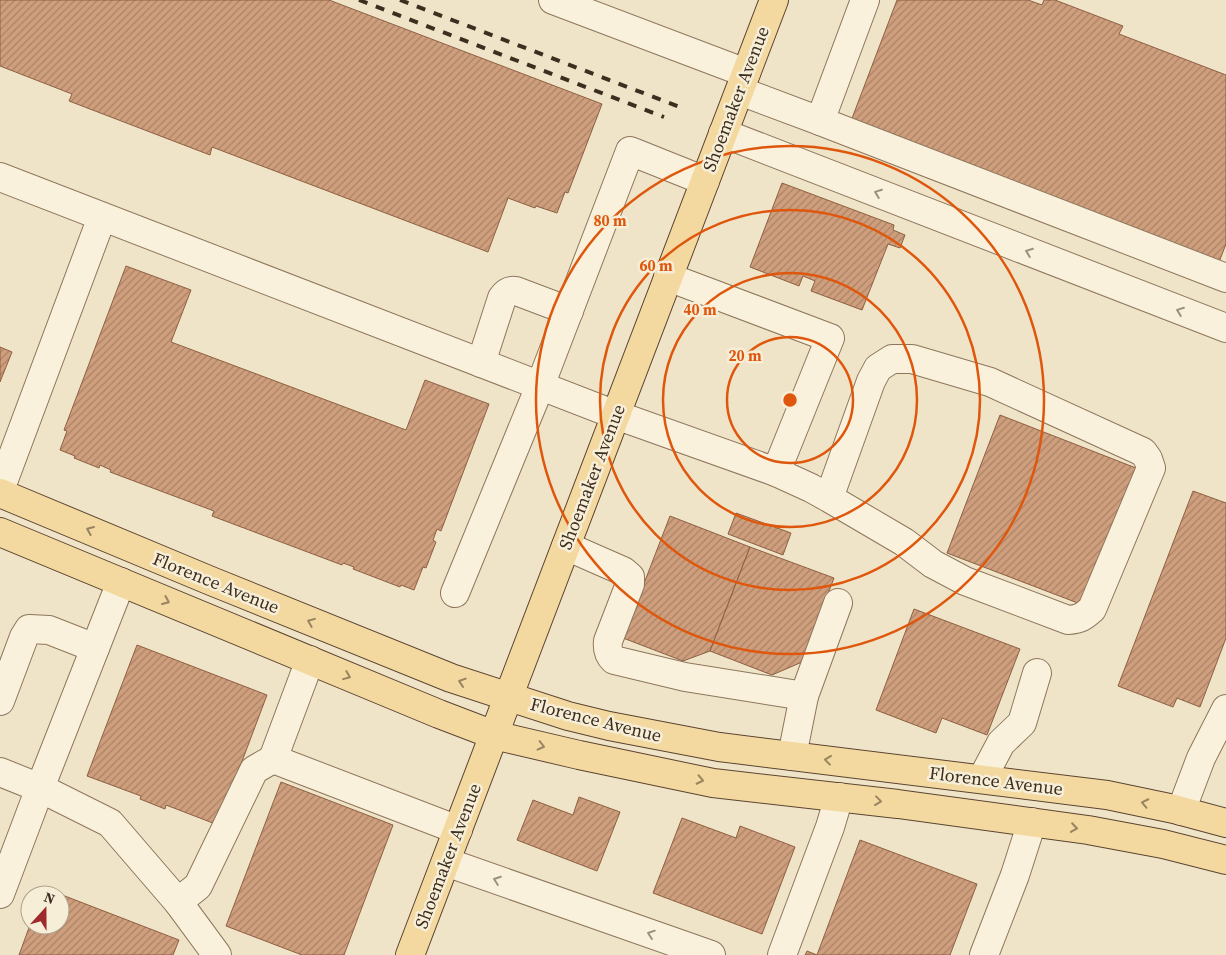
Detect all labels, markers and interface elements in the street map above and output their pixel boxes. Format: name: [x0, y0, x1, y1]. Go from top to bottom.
street label: Shoemaker Avenue: [696, 23, 775, 175]
one-way arrow: [874, 189, 882, 199]
text: 80 m: [593, 210, 627, 231]
one-way arrow: [1025, 248, 1034, 258]
text: 60 m: [639, 255, 673, 276]
text: 40 m: [683, 299, 717, 320]
one-way arrow: [1177, 306, 1185, 316]
text: 20 m: [728, 345, 762, 366]
centre of rings: [781, 391, 799, 409]
street label: Shoemaker Avenue: [552, 401, 631, 553]
one-way arrow: [86, 526, 94, 536]
street label: Florence Avenue: [149, 546, 283, 619]
one-way arrow: [162, 595, 170, 605]
one-way arrow: [307, 617, 316, 628]
one-way arrow: [342, 669, 351, 680]
one-way arrow: [458, 678, 466, 688]
street label: Florence Avenue: [528, 691, 664, 748]
one-way arrow: [536, 740, 545, 751]
one-way arrow: [824, 755, 832, 766]
street label: Florence Avenue: [928, 760, 1064, 801]
one-way arrow: [695, 774, 704, 785]
street label: Shoemaker Avenue: [408, 780, 487, 932]
one-way arrow: [875, 795, 883, 806]
one-way arrow: [1140, 798, 1149, 809]
one-way arrow: [1071, 822, 1079, 833]
one-way arrow: [494, 876, 502, 886]
north arrow: [20, 885, 70, 935]
text: N: [41, 887, 58, 909]
one-way arrow: [647, 930, 655, 940]

